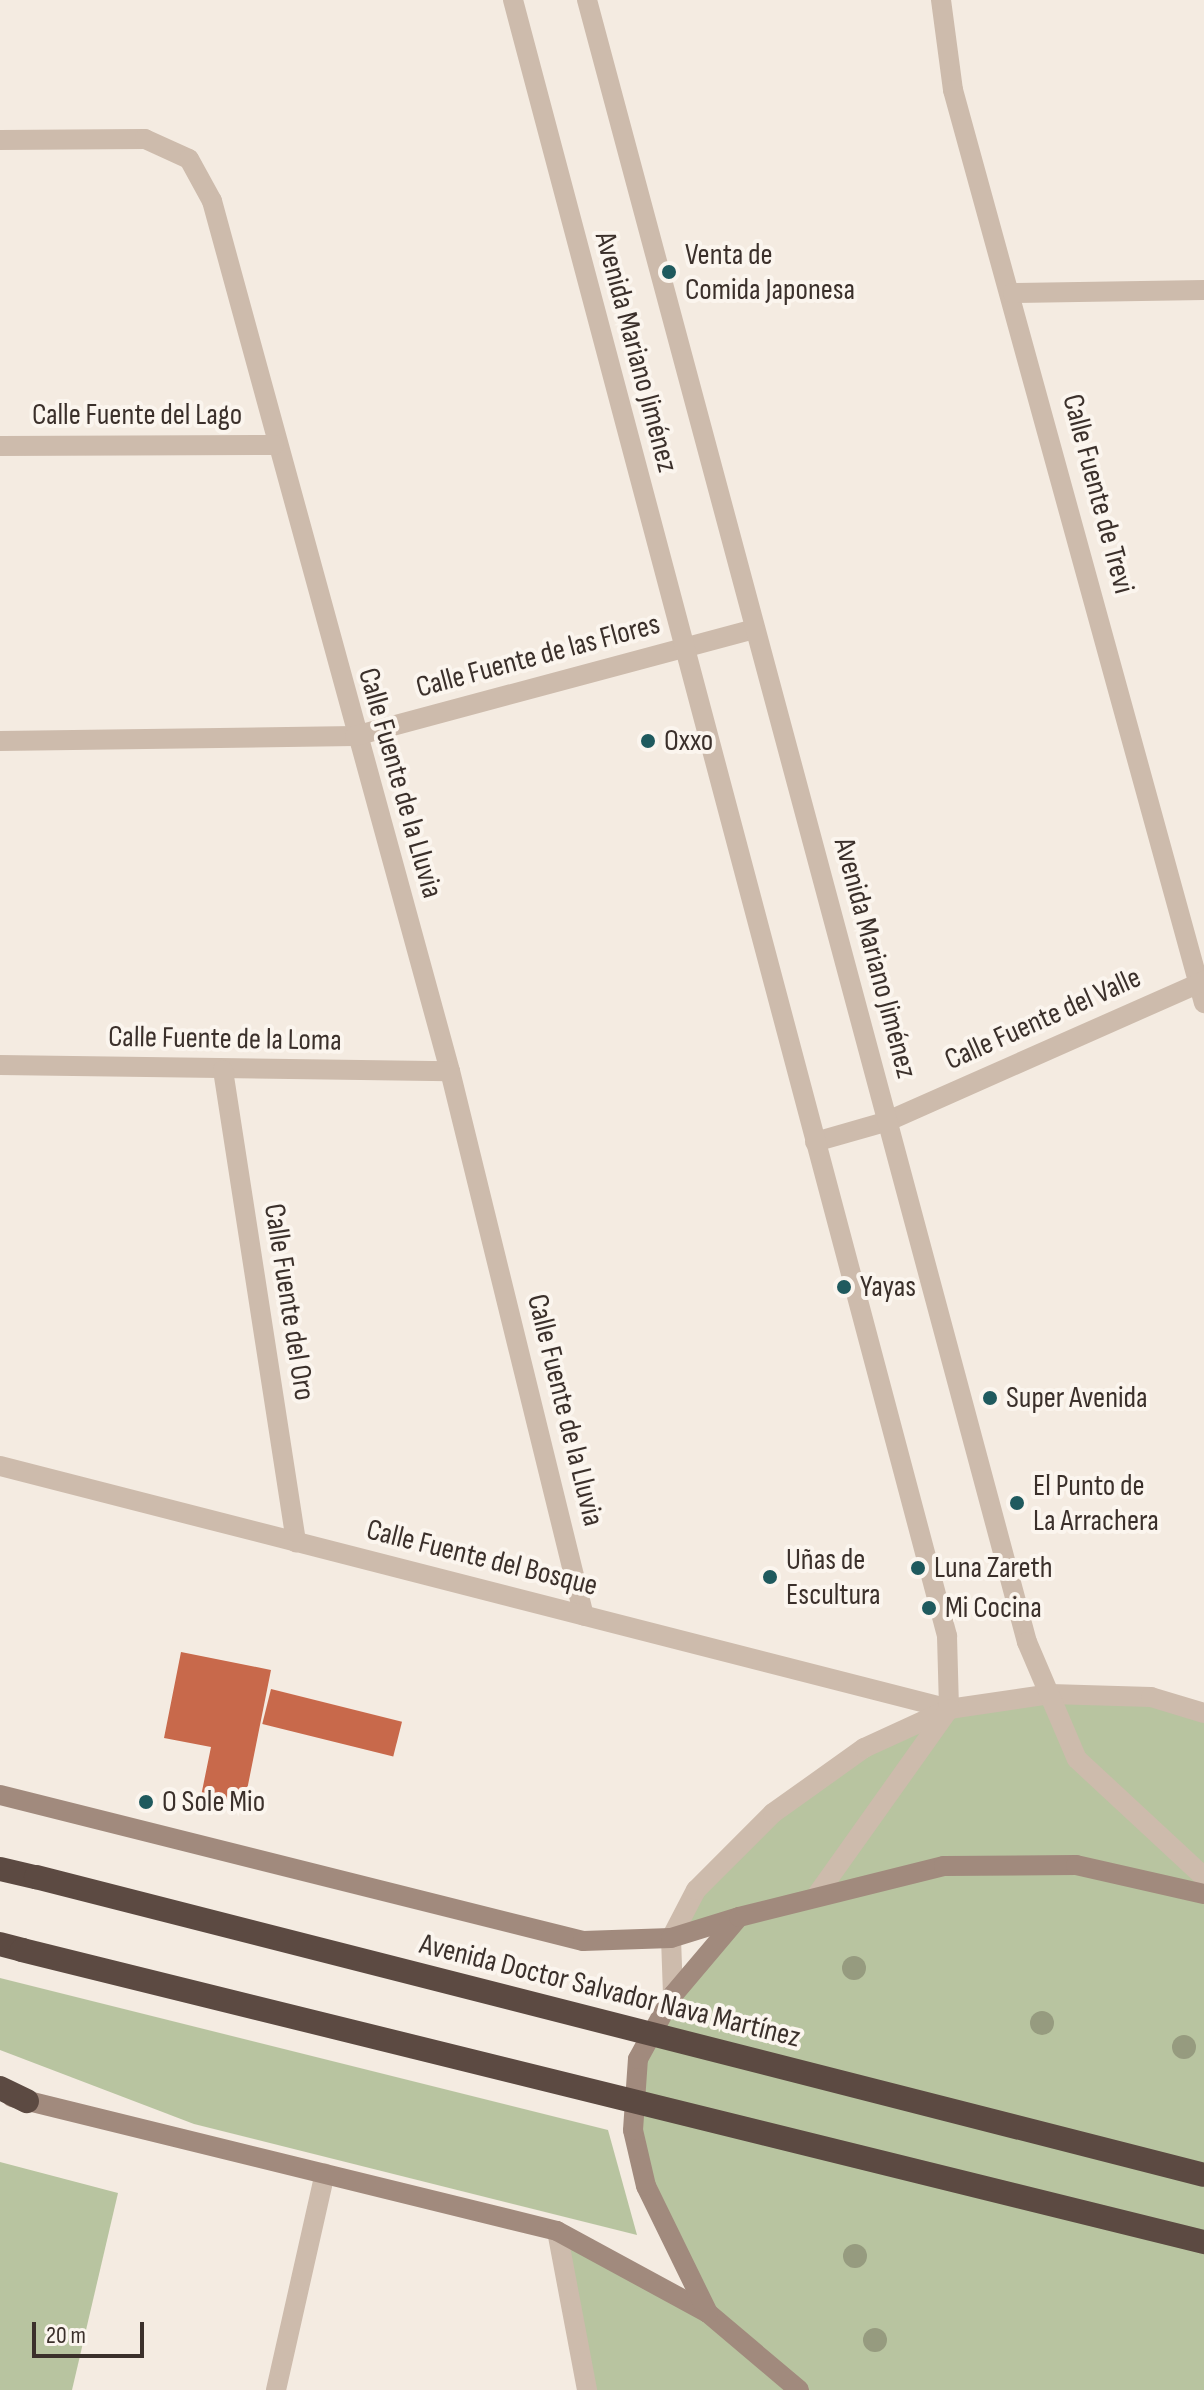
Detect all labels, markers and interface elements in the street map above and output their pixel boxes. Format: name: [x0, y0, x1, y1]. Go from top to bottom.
street label: Avenida Mariano Jiménez: [587, 228, 685, 476]
place label: Venta de Comida Japonesa: [685, 237, 855, 308]
marker: Venta de Comida Japonesa: [660, 263, 678, 281]
street label: Calle Fuente de Trevi: [1054, 390, 1142, 598]
street label: Calle Fuente del Lago: [32, 397, 242, 433]
street label: Calle Fuente de las Flores: [412, 606, 664, 706]
street label: Calle Fuente de la Lluvia: [350, 664, 450, 902]
place label: Oxxo: [664, 723, 713, 759]
marker: Oxxo: [639, 732, 657, 750]
street label: Avenida Mariano Jiménez: [826, 834, 924, 1082]
street label: Calle Fuente del Valle: [939, 960, 1147, 1078]
street label: Calle Fuente de la Loma: [108, 1019, 342, 1059]
street label: Calle Fuente del Oro: [256, 1201, 322, 1403]
place label: Yayas: [860, 1269, 916, 1305]
marker: Yayas: [835, 1278, 853, 1296]
street label: Calle Fuente de la Lluvia: [519, 1290, 611, 1530]
place label: Super Avenida: [1006, 1380, 1148, 1416]
marker: Super Avenida: [981, 1389, 999, 1407]
place label: El Punto de La Arrachera: [1033, 1468, 1159, 1538]
marker: El Punto de La Arrachera: [1008, 1494, 1026, 1512]
street label: Calle Fuente del Bosque: [363, 1512, 601, 1604]
place label: Uñas de Escultura: [786, 1542, 881, 1612]
place label: Luna Zareth: [934, 1550, 1053, 1586]
marker: Luna Zareth: [909, 1559, 927, 1577]
marker: Uñas de Escultura: [761, 1568, 779, 1586]
place label: Mi Cocina: [945, 1590, 1042, 1626]
marker: Mi Cocina: [920, 1599, 938, 1617]
place label: O Sole Mio: [162, 1784, 265, 1820]
marker: O Sole Mio: [137, 1793, 155, 1811]
street label: Avenida Doctor Salvador Nava Martínez: [416, 1926, 804, 2056]
scale bar: [36, 2306, 148, 2356]
text: 20 m: [46, 2321, 86, 2350]

